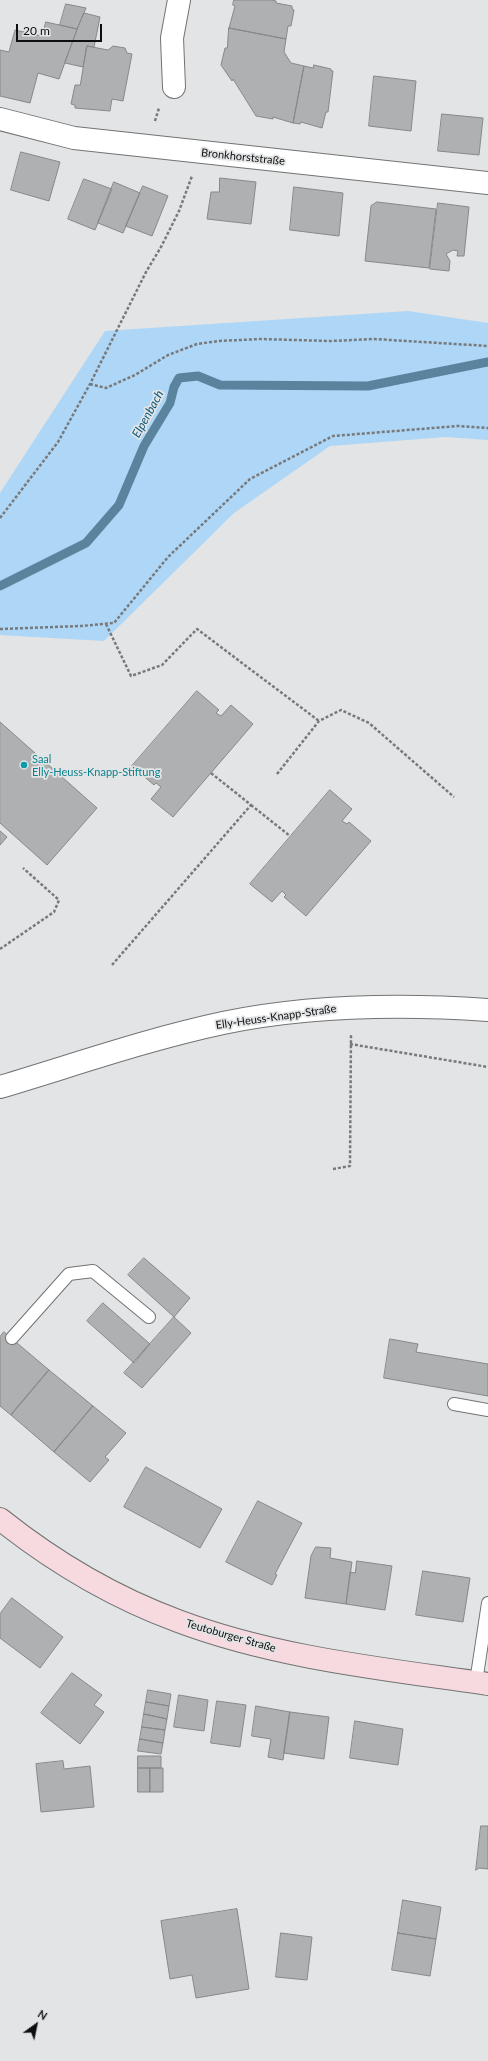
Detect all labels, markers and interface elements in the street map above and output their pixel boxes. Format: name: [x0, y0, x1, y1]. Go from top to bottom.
scale bar: [18, 16, 104, 42]
text: 20 m: [23, 23, 50, 38]
street label: Bronkhorststraße: [201, 146, 285, 168]
water label: Elpenbach: [129, 388, 167, 440]
place label: Saal Elly-Heuss-Knapp-Stiftung: [32, 752, 160, 778]
marker: Saal Elly-Heuss-Knapp-Stiftung: [19, 760, 29, 770]
street label: Elly-Heuss-Knapp-Straße: [215, 1002, 337, 1032]
street label: Teutoburger Straße: [185, 1617, 277, 1655]
north arrow: [16, 2005, 56, 2045]
text: N: [36, 2007, 50, 2022]

